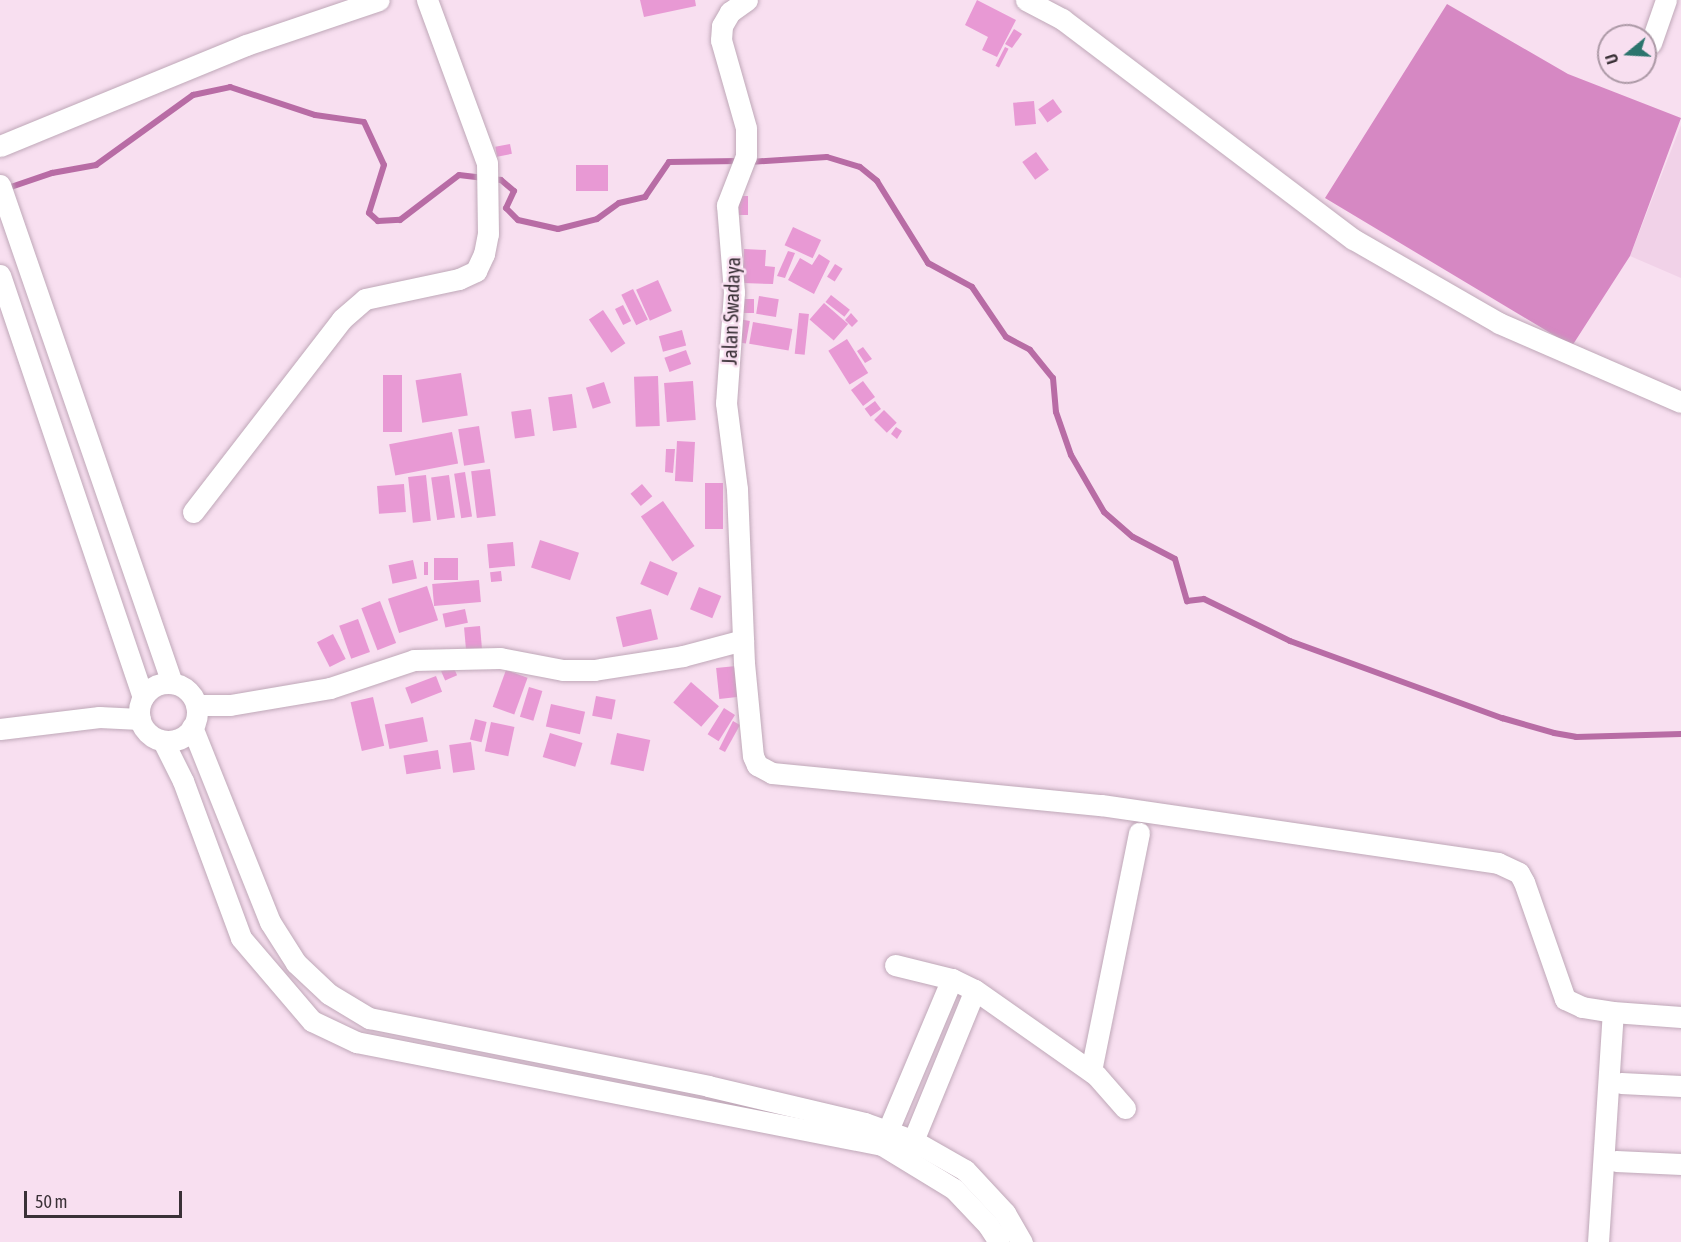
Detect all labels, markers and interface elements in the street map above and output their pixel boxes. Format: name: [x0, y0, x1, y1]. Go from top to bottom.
north arrow: [1597, 24, 1657, 84]
text: U: [1602, 52, 1622, 66]
street label: Jalan Swadaya: [717, 257, 745, 365]
scale bar: [27, 1179, 184, 1217]
text: 50 m: [35, 1191, 67, 1212]

